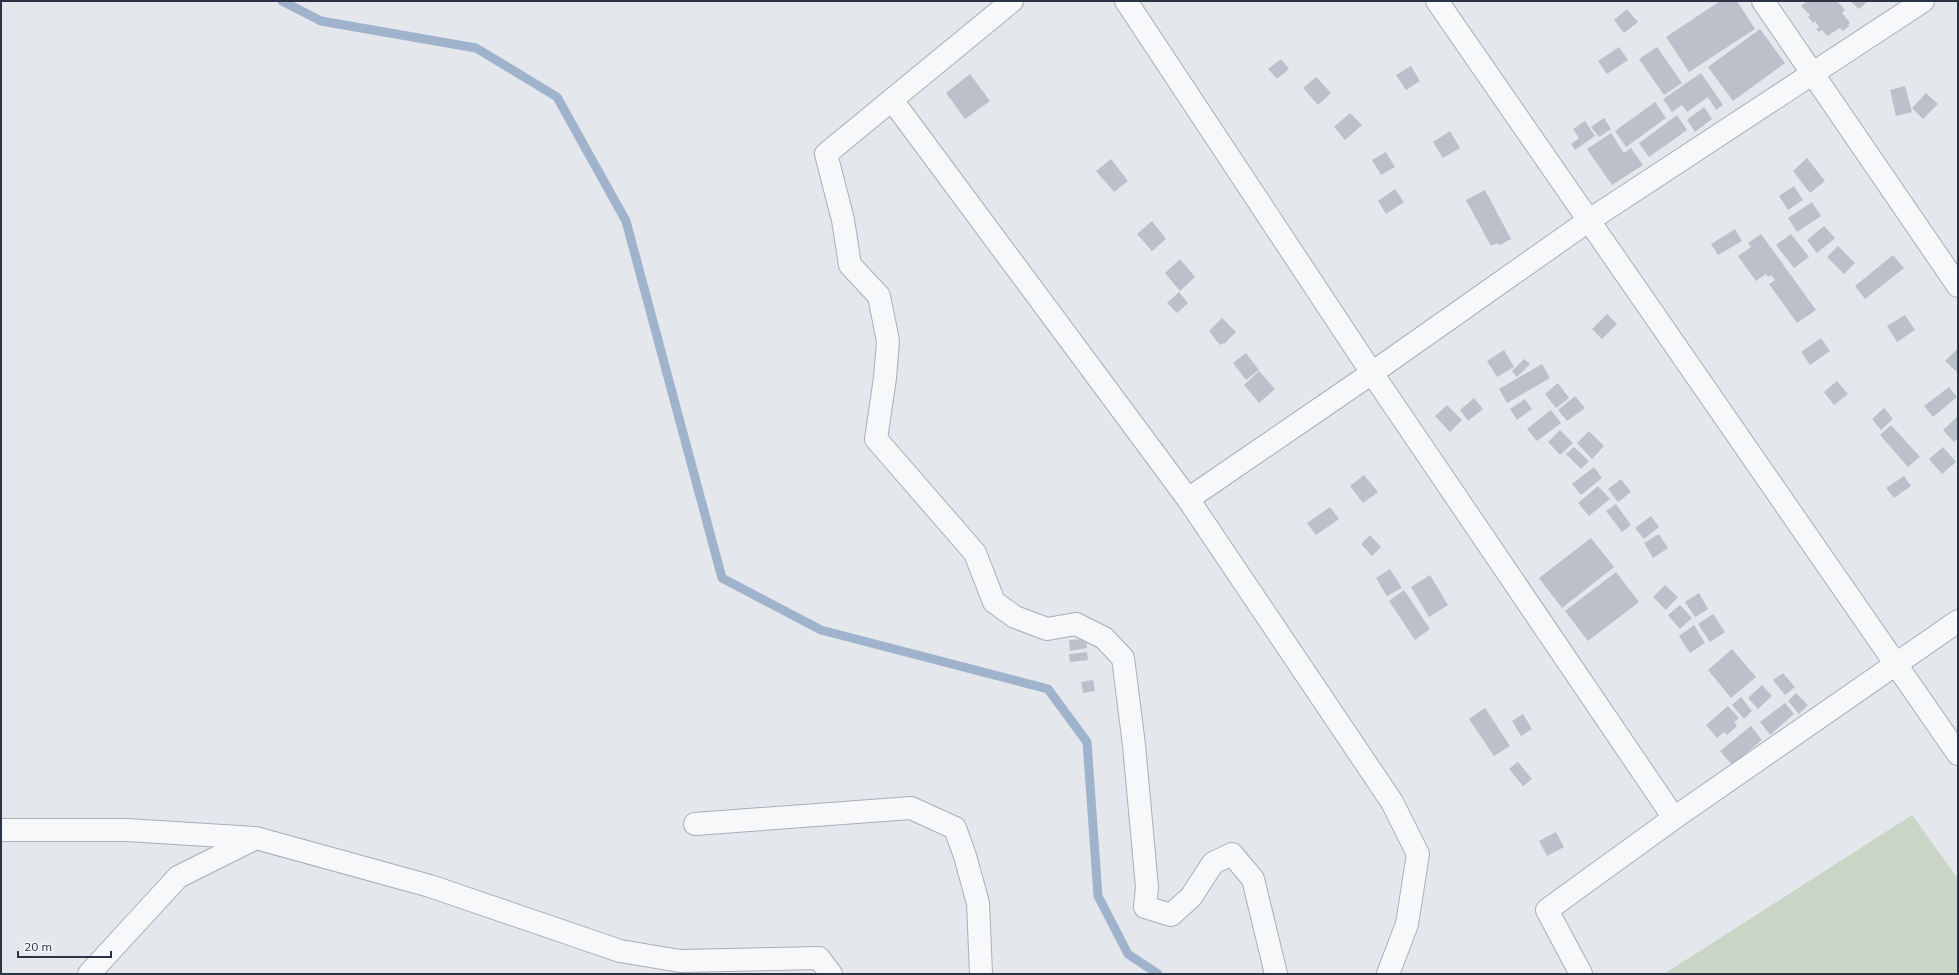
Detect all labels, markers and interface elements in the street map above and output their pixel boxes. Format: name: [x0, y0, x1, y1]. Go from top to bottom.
scale bar: [18, 933, 111, 959]
text: 20 m: [24, 939, 52, 954]

